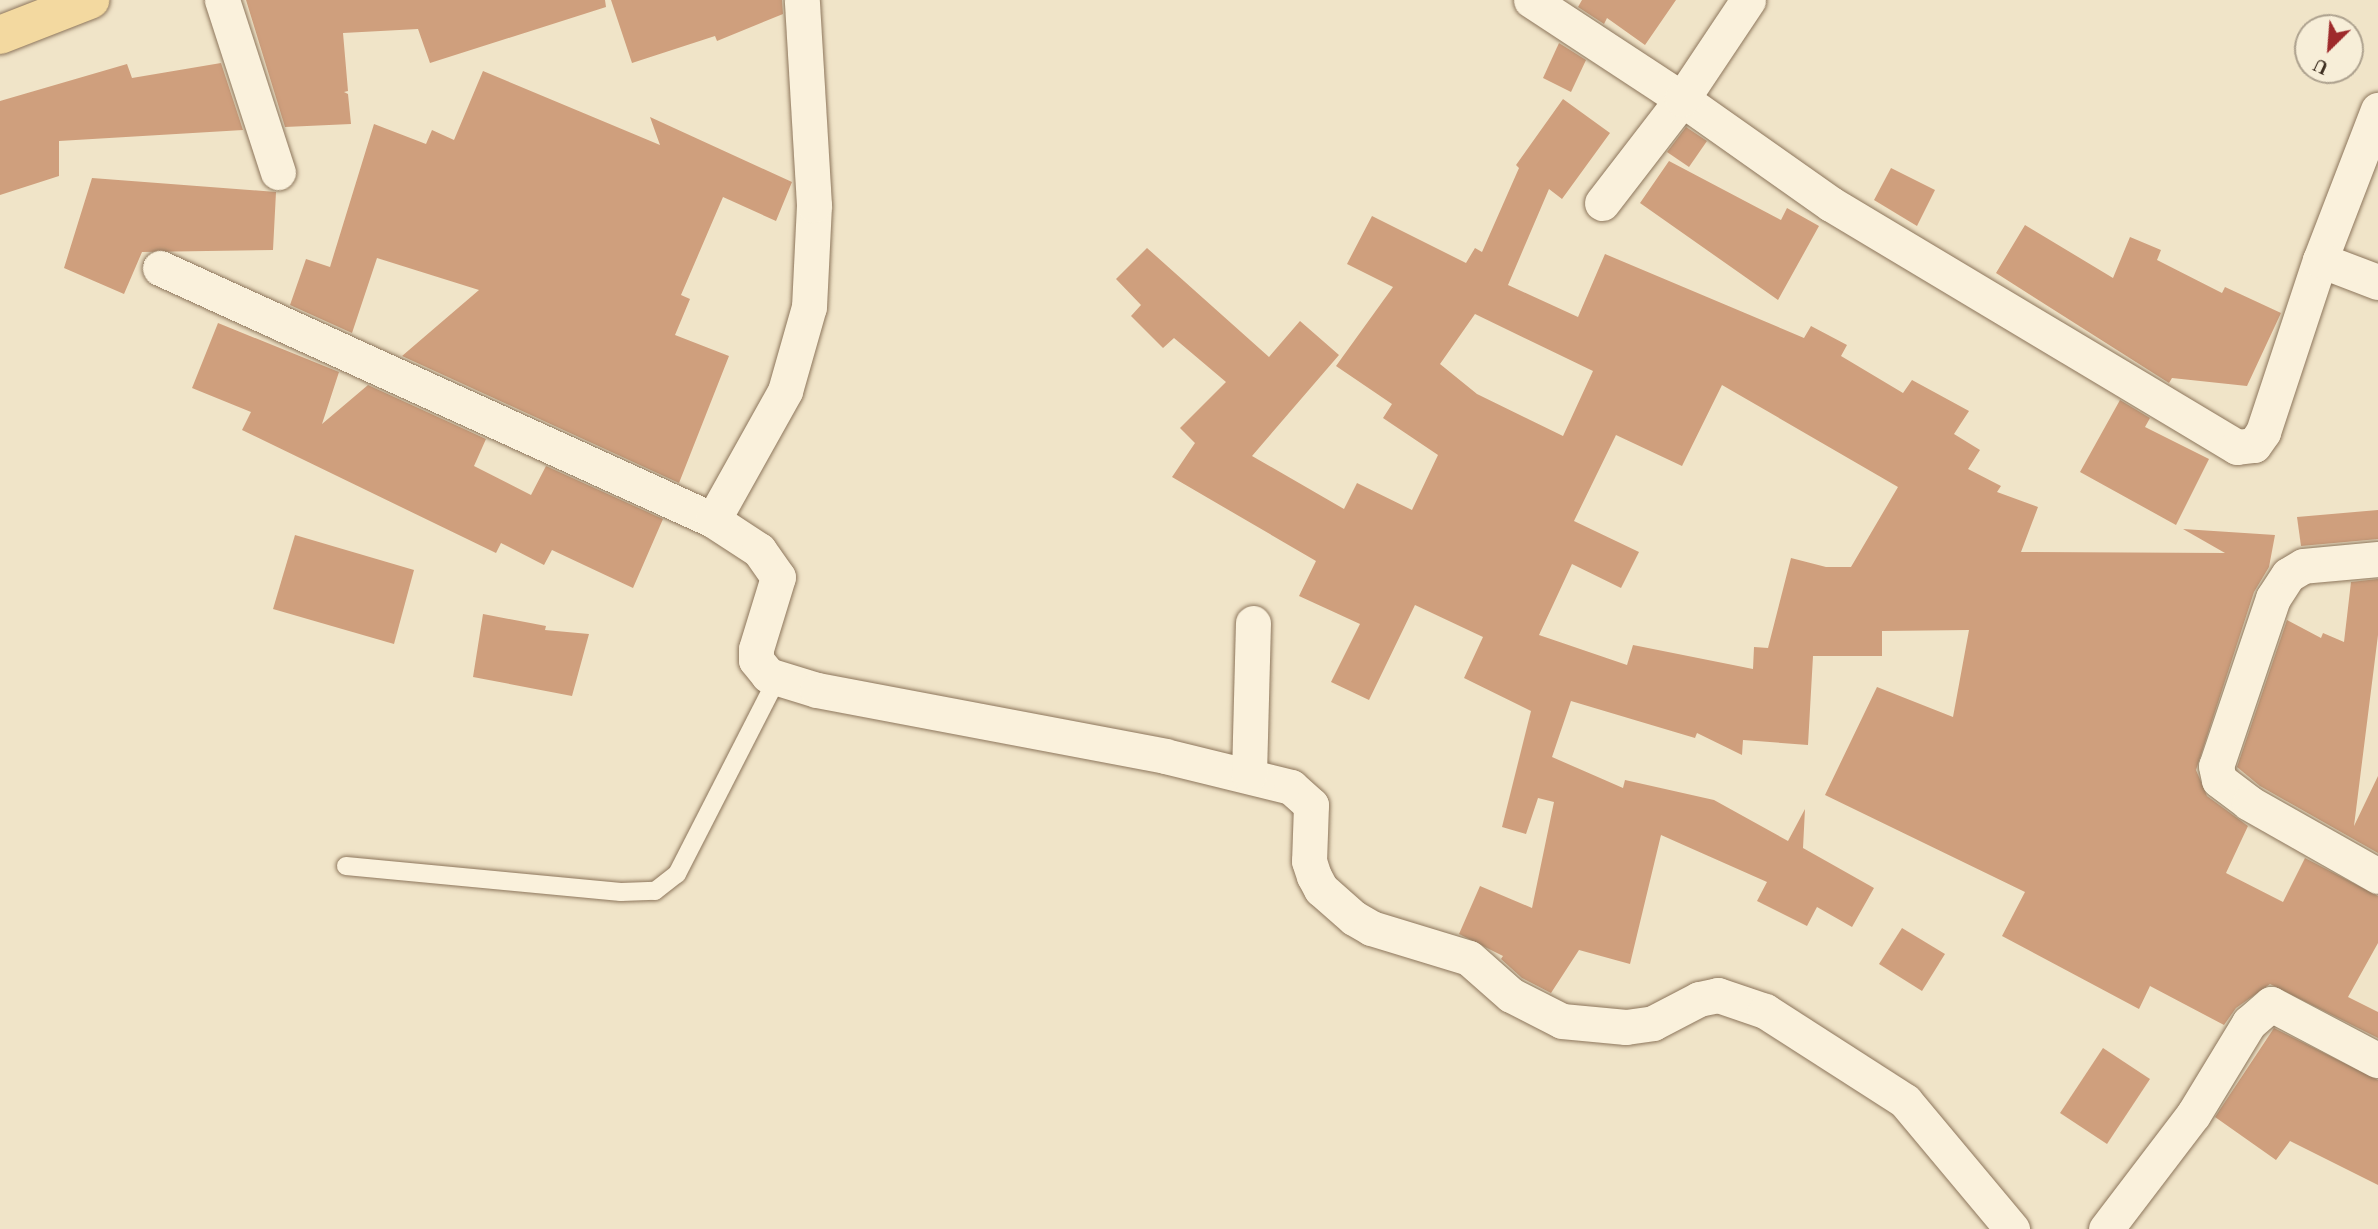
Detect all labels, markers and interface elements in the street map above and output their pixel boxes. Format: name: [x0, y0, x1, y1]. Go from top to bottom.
north arrow: [2294, 14, 2364, 84]
text: U: [2310, 54, 2331, 79]

